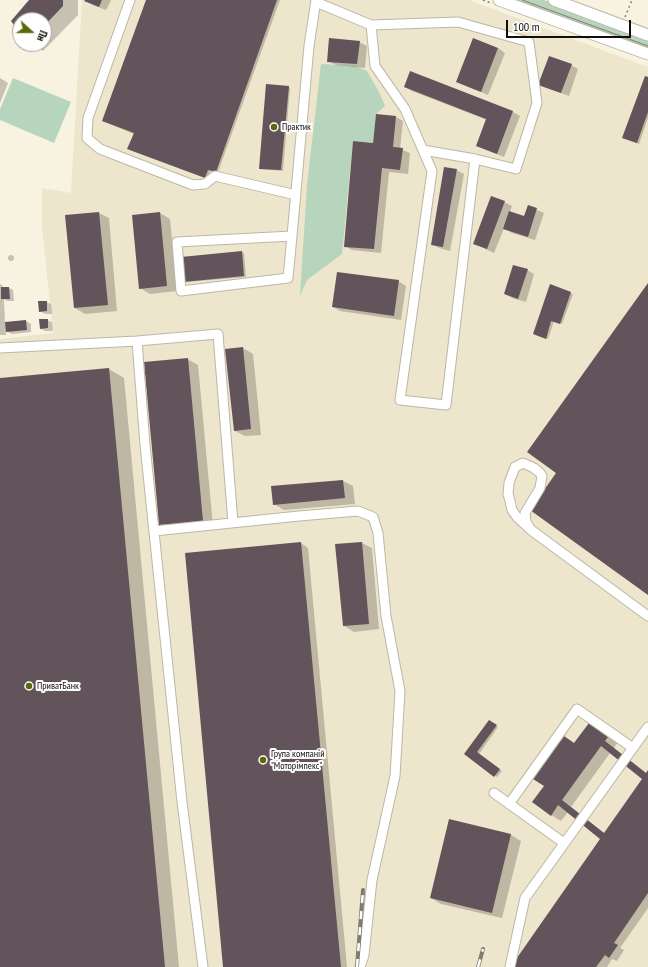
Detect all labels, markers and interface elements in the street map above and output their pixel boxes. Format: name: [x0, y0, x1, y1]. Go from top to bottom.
north arrow: [12, 12, 52, 52]
scale bar: [508, 12, 633, 38]
text: 100 m: [513, 19, 540, 34]
text: Пн: [34, 28, 51, 43]
place label: Практик: [282, 121, 311, 133]
marker: Практик: [269, 122, 279, 132]
place label: ПриватБанк: [37, 680, 79, 692]
marker: ПриватБанк: [24, 681, 34, 691]
place label: Група компаній "Моторімпекс": [271, 748, 325, 772]
marker: Група компаній "Моторімпекс": [258, 755, 268, 765]

